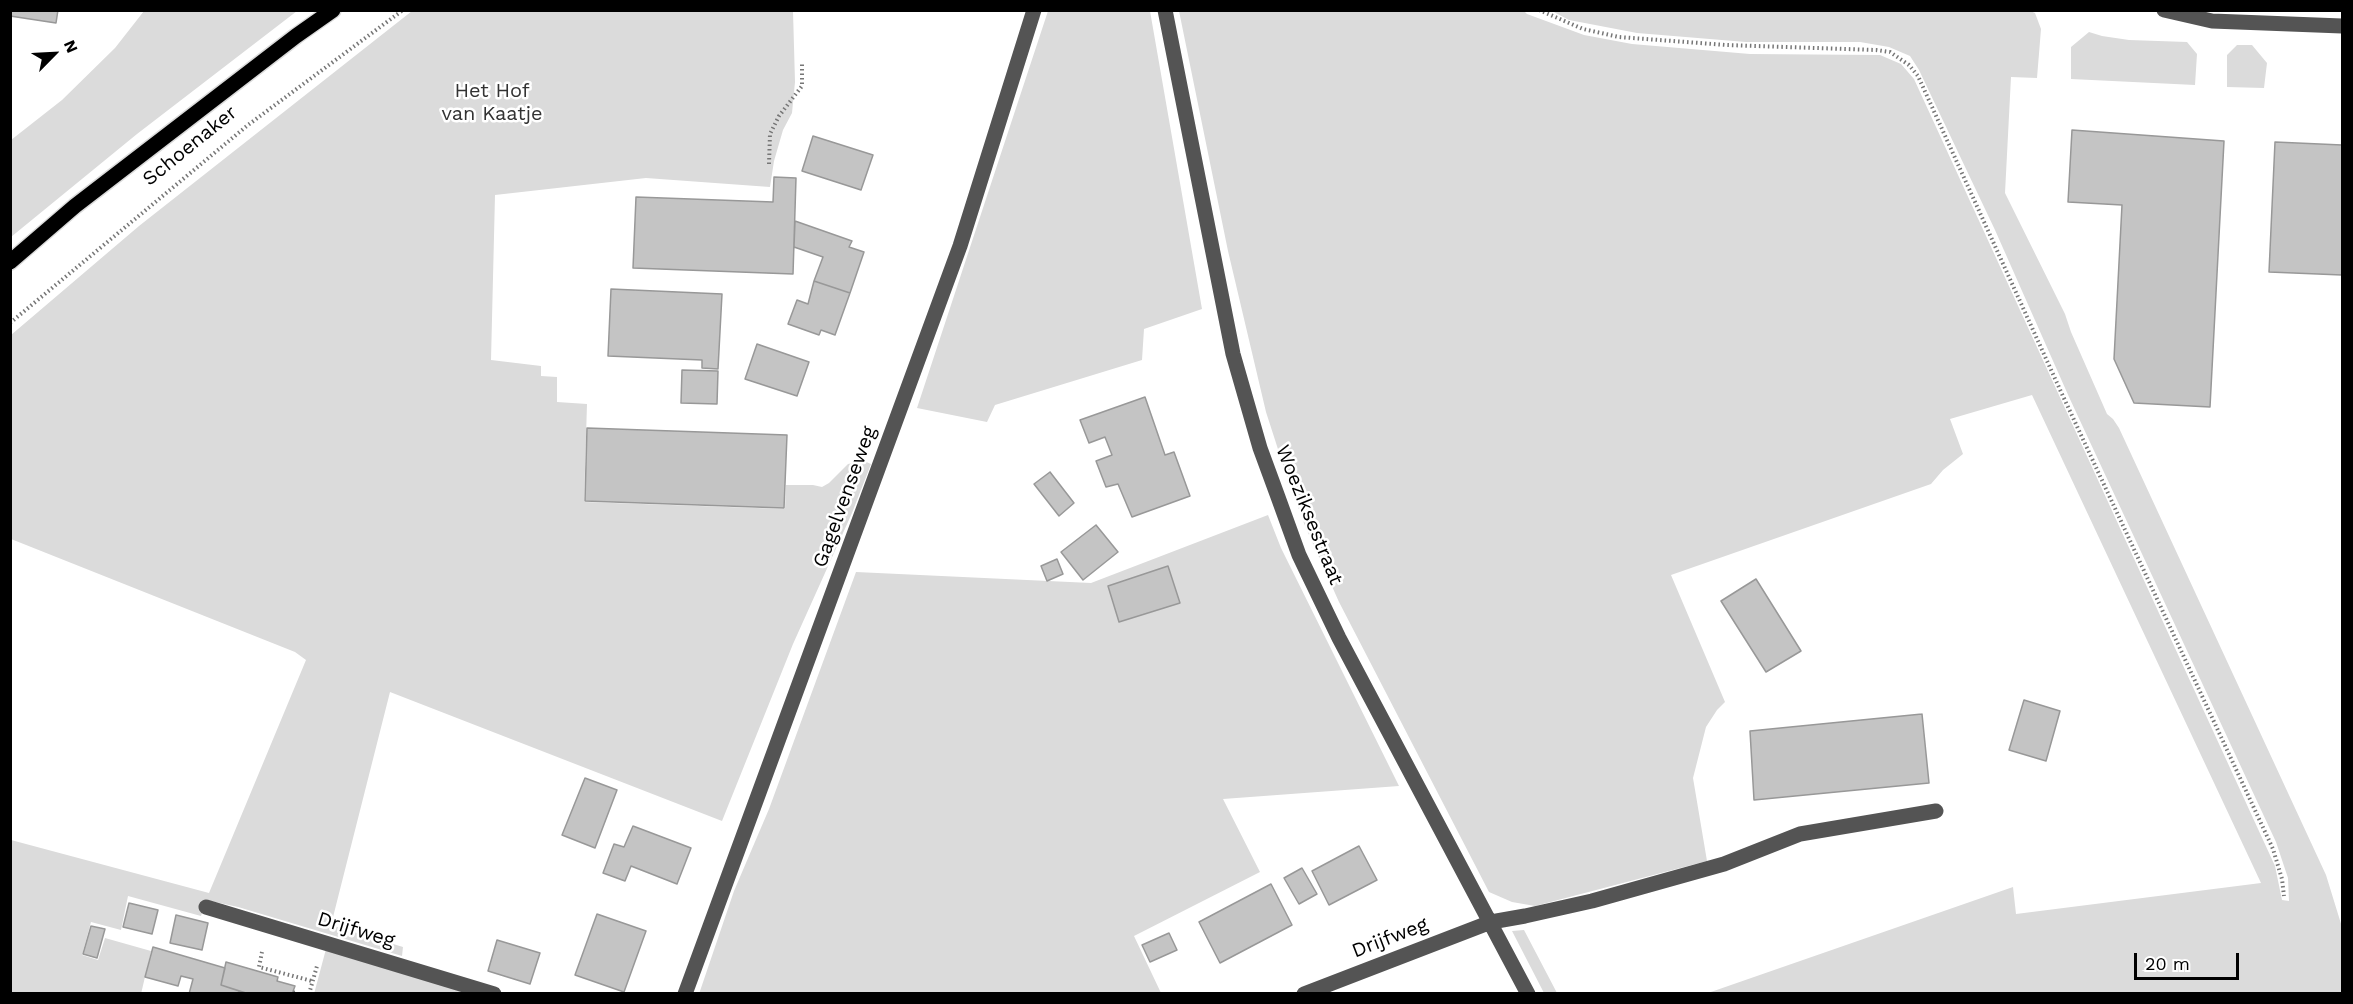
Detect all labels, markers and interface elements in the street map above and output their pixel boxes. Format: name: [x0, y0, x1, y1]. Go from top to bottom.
north arrow: [24, 24, 84, 84]
text: N: [60, 37, 82, 56]
park label: Het Hof van Kaatje: [442, 79, 542, 126]
street label: Schoenaker: [138, 101, 242, 191]
street label: Gagelvenseweg: [808, 423, 882, 571]
street label: Woeziksestraat: [1270, 442, 1348, 588]
street label: Drijfweg: [314, 907, 398, 953]
street label: Drijfweg: [1349, 913, 1431, 963]
scale bar: [2137, 941, 2242, 979]
text: 20 m: [2145, 953, 2190, 974]

